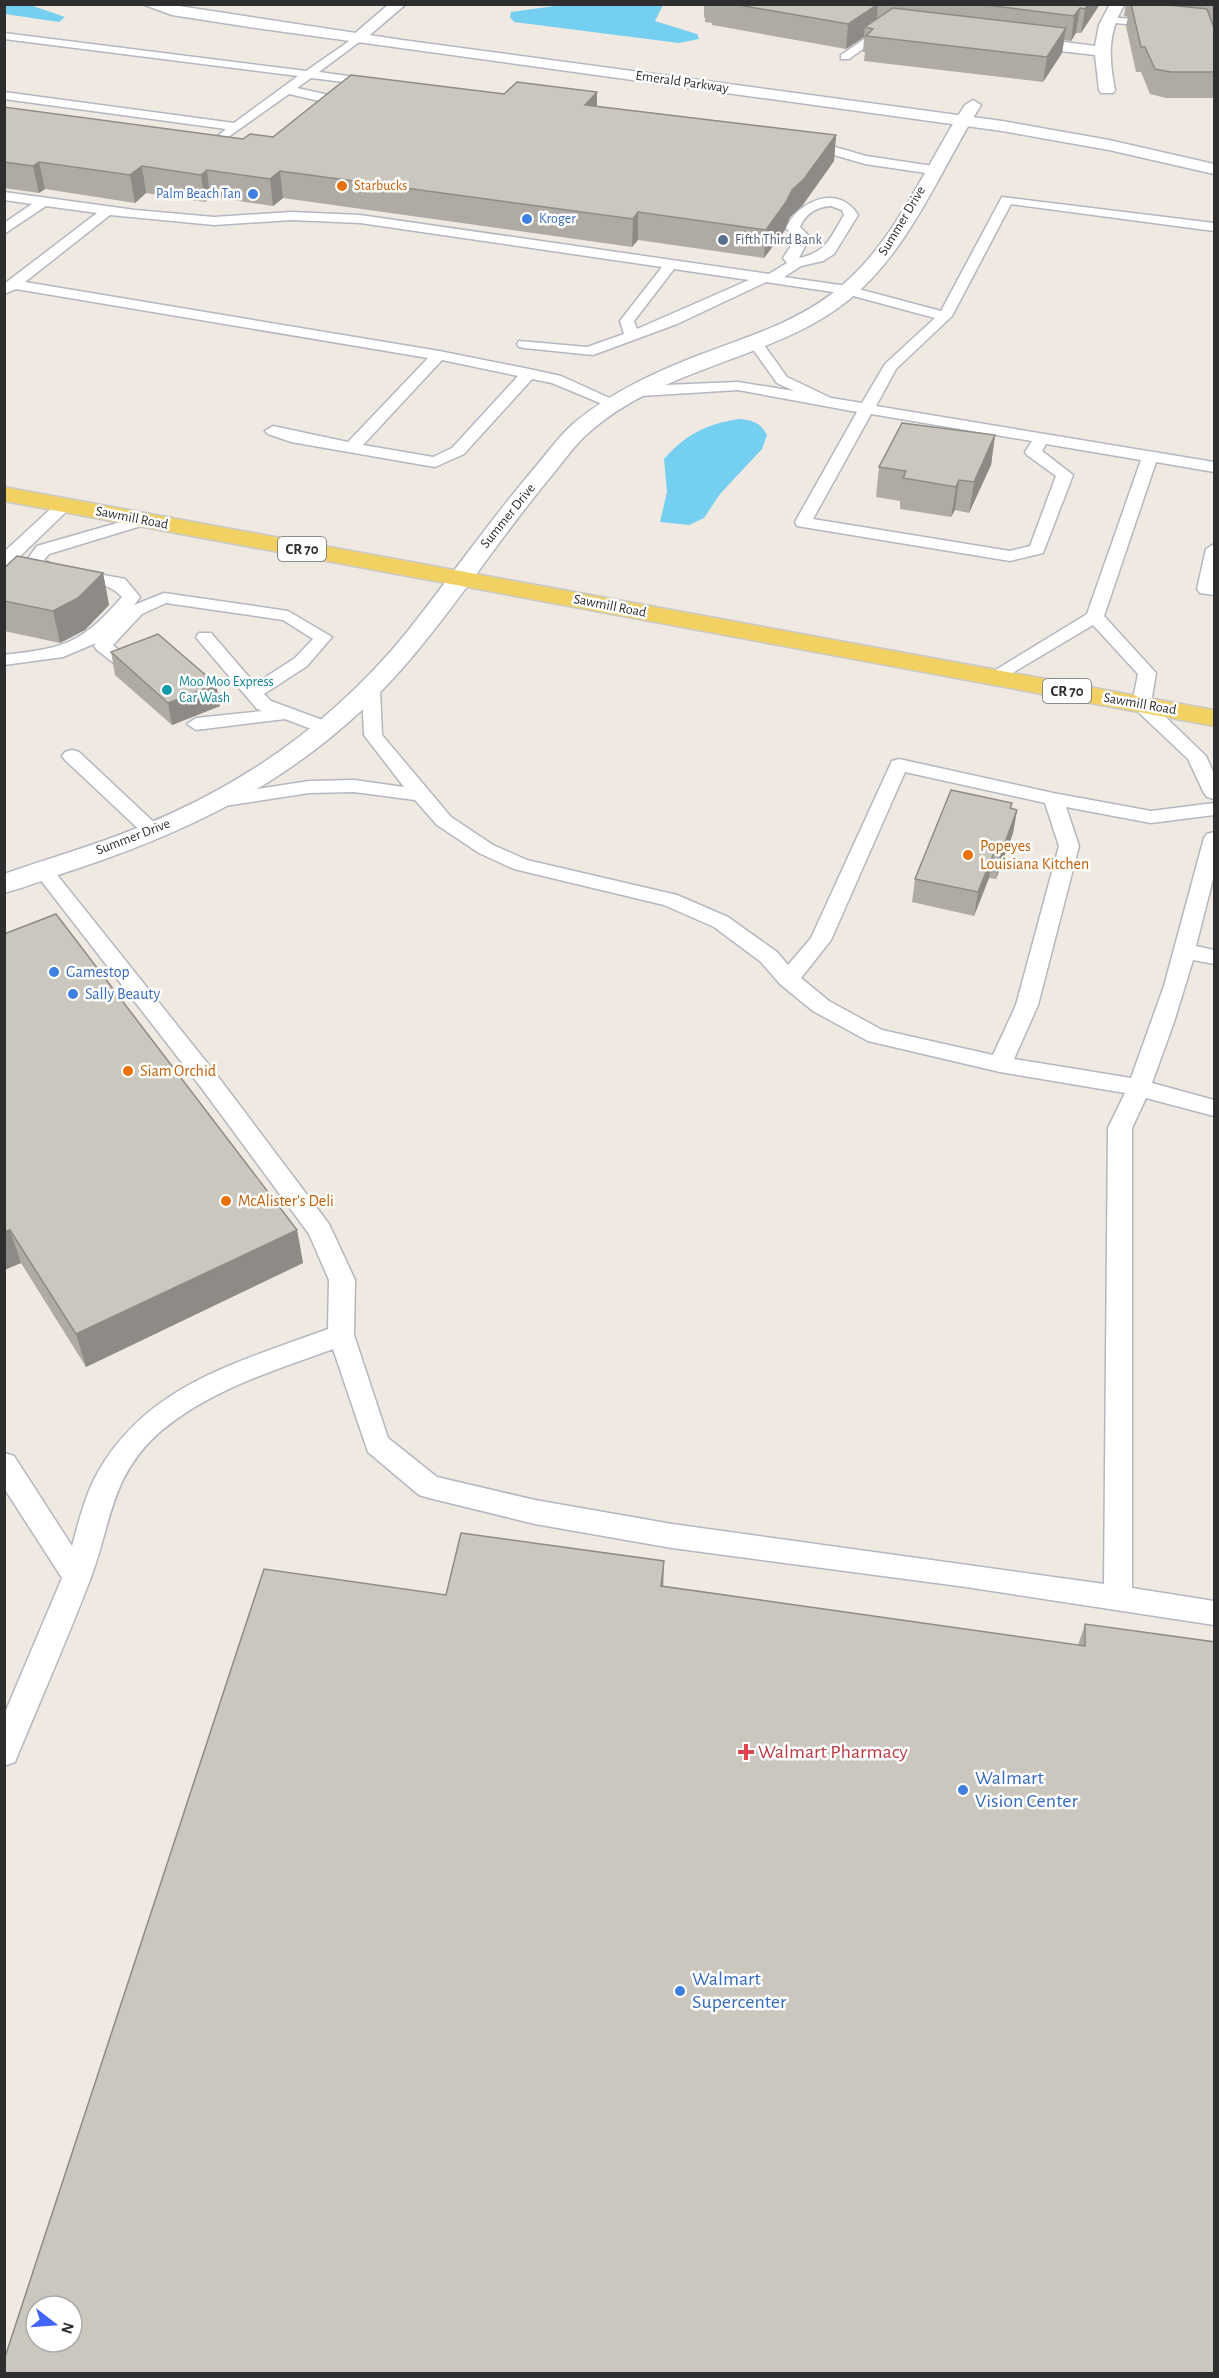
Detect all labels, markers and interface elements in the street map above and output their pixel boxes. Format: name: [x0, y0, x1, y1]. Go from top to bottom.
street label: Emerald Parkway: [635, 69, 729, 95]
marker: Starbucks: [335, 179, 349, 193]
place label: Starbucks: [354, 179, 407, 193]
street label: Summer Drive: [876, 184, 928, 258]
place label: Palm Beach Tan: [156, 187, 241, 201]
marker: Palm Beach Tan: [246, 187, 260, 201]
marker: Kroger: [520, 212, 534, 226]
place label: Kroger: [539, 212, 576, 226]
marker: Fifth Third Bank: [716, 233, 730, 247]
place label: Fifth Third Bank: [735, 233, 822, 247]
street label: Summer Drive: [478, 481, 538, 551]
street label: Sawmill Road: [94, 504, 170, 532]
road number: CR 70: [278, 537, 326, 561]
street label: Sawmill Road: [572, 592, 648, 620]
place label: Moo Moo Express Car Wash: [179, 675, 274, 705]
road number: CR 70: [1043, 679, 1091, 703]
marker: Moo Moo Express Car Wash: [160, 683, 174, 697]
street label: Sawmill Road: [1102, 691, 1178, 717]
street label: Summer Drive: [94, 816, 172, 858]
place label: Popeyes Louisiana Kitchen: [980, 838, 1089, 872]
marker: Popeyes Louisiana Kitchen: [961, 848, 975, 862]
place label: Gamestop: [66, 964, 130, 980]
marker: Gamestop: [47, 965, 61, 979]
place label: Sally Beauty: [85, 986, 160, 1003]
marker: Sally Beauty: [66, 987, 80, 1001]
place label: Siam Orchid: [140, 1063, 216, 1079]
marker: Siam Orchid: [121, 1064, 135, 1078]
place label: McAlister's Deli: [238, 1193, 334, 1209]
marker: McAlister's Deli: [219, 1194, 233, 1208]
place label: Walmart Pharmacy: [758, 1742, 908, 1762]
marker: Walmart Pharmacy: [739, 1745, 753, 1759]
place label: Walmart Vision Center: [975, 1768, 1078, 1811]
marker: Walmart Vision Center: [956, 1783, 970, 1797]
place label: Walmart Supercenter: [692, 1969, 787, 2012]
marker: Walmart Supercenter: [673, 1984, 687, 1998]
north arrow: [24, 2294, 84, 2354]
text: N: [58, 2320, 77, 2336]

